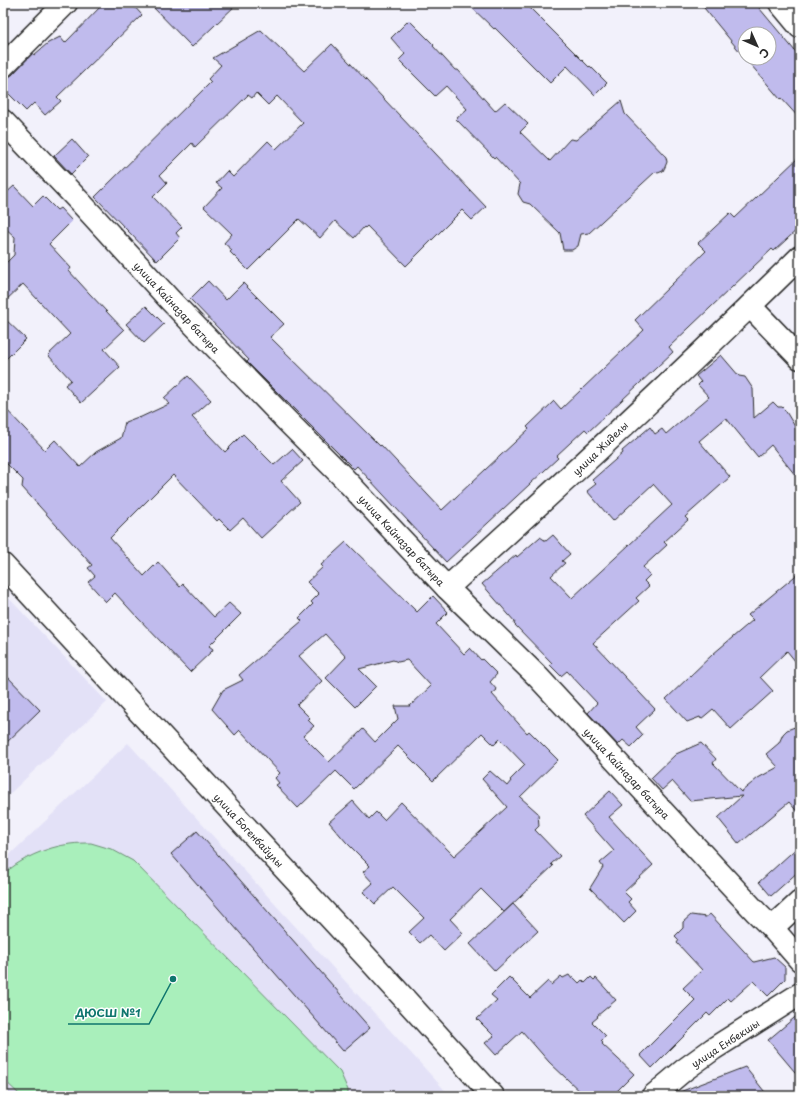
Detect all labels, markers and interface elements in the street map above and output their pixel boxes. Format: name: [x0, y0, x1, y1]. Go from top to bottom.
north arrow: [737, 26, 777, 66]
text: С: [755, 44, 773, 62]
street label: улица Кайназар батыра: [131, 258, 224, 357]
street label: улица Жиделы: [569, 418, 631, 478]
street label: улица Кайназар батыра: [356, 491, 449, 590]
street label: улица Кайназар батыра: [581, 724, 674, 823]
street label: улица Богенбайулы: [211, 790, 287, 870]
callout: ДЮСШ №1: [68, 1001, 149, 1024]
text: ДЮСШ №1: [75, 1004, 141, 1021]
street label: улица Енбекшы: [688, 1015, 762, 1071]

